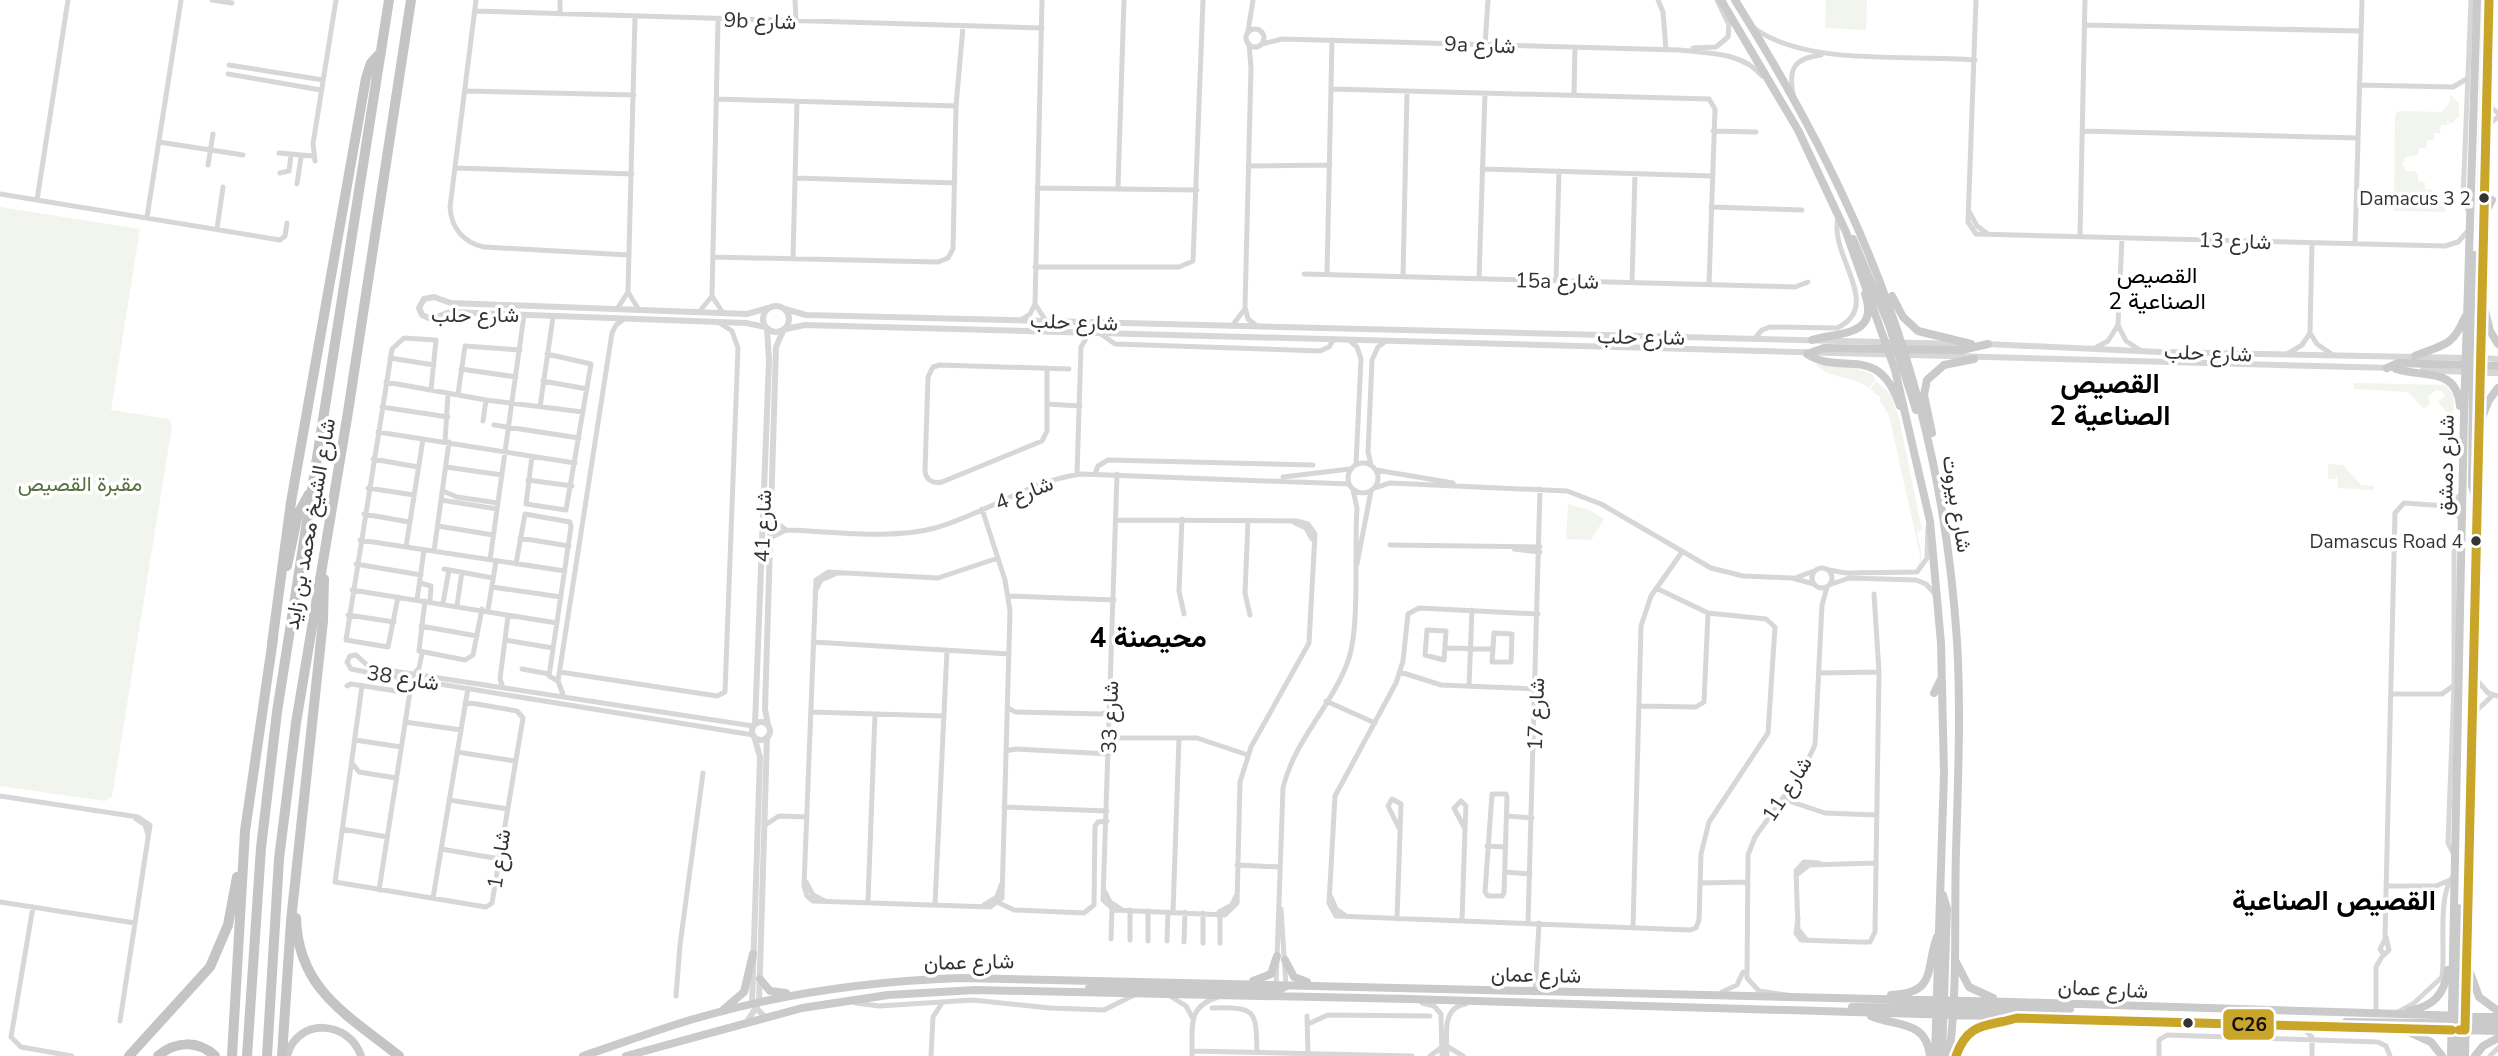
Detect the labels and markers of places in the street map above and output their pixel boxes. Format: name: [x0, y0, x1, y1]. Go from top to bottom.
place label: Damacus 3 2: [2359, 186, 2471, 212]
marker: Damacus 3 2: [2477, 191, 2491, 205]
place label: Damascus Road 4: [2309, 529, 2463, 555]
marker: Damascus Road 4: [2469, 534, 2483, 548]
unlabelled marker: [2181, 1016, 2195, 1030]

